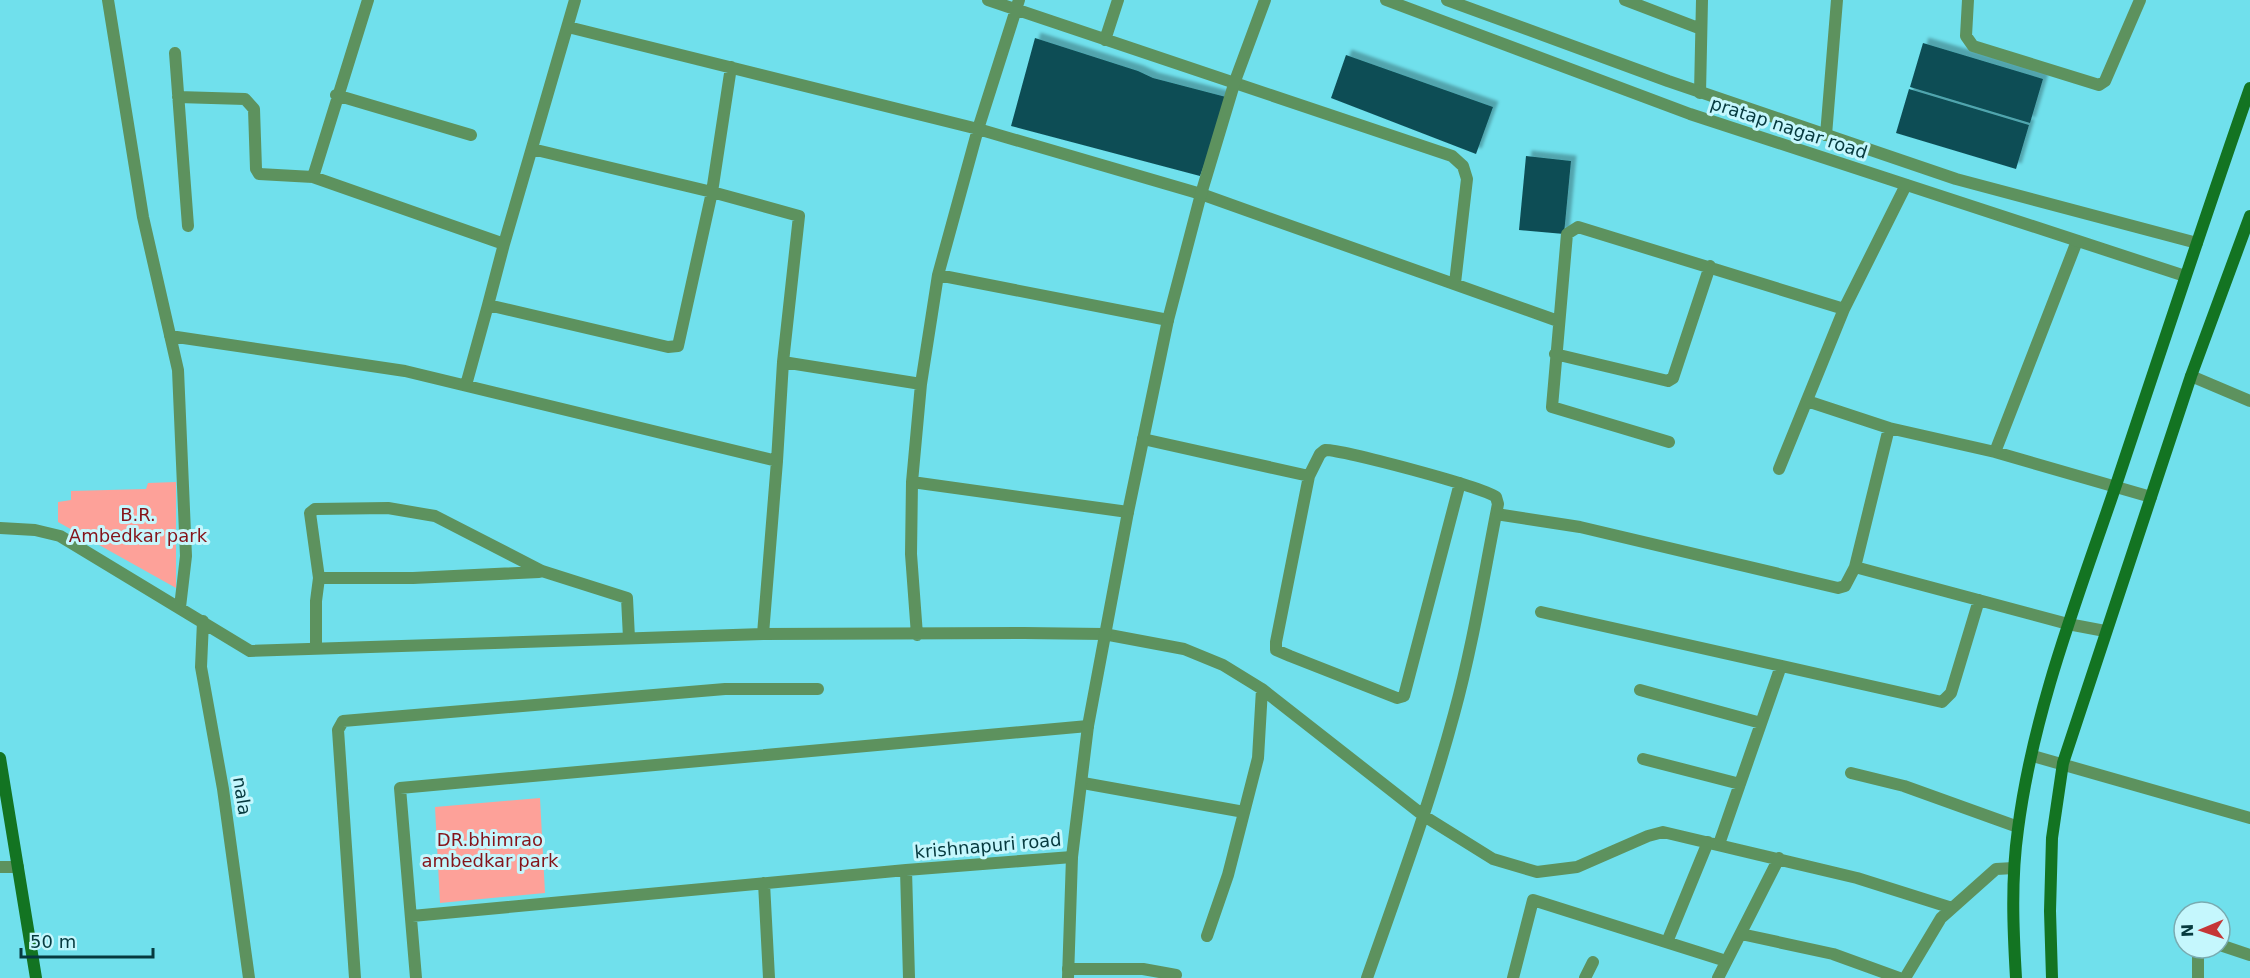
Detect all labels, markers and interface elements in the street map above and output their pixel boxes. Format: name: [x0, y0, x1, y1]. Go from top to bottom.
street label: pratap nagar road: [1708, 92, 1870, 163]
park label: B.R. Ambedkar park: [69, 504, 208, 546]
street label: nala: [229, 775, 256, 817]
park label: DR.bhimrao ambedkar park: [421, 829, 559, 871]
street label: krishnapuri road: [914, 829, 1062, 862]
north arrow: [2172, 900, 2232, 960]
scale bar: [21, 921, 153, 959]
text: N: [2178, 923, 2197, 938]
text: 50 m: [30, 931, 76, 952]

